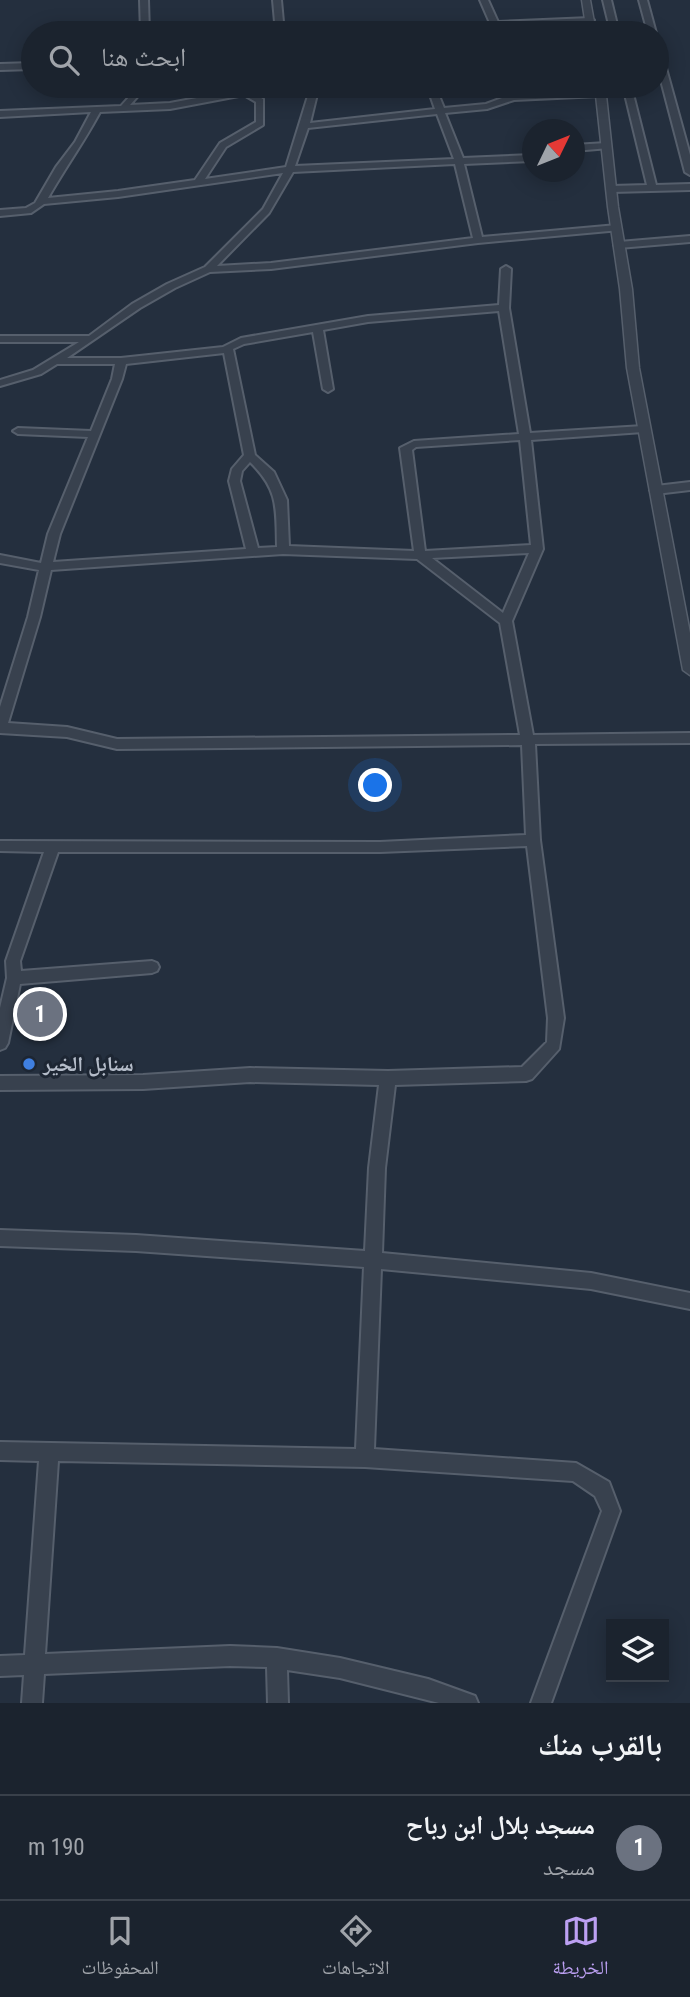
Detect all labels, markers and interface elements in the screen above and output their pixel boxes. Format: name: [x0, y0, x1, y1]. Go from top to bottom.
search box: [21, 21, 669, 98]
icon: search: [45, 41, 83, 79]
text: ابحث هنا: [101, 42, 186, 72]
north arrow: [522, 119, 585, 182]
your location: [358, 768, 392, 802]
pin: 1: [17, 988, 63, 1040]
place label: سنابل الخير: [42, 1052, 134, 1077]
marker: سنابل الخير: [21, 1056, 37, 1072]
map controls: [606, 1619, 669, 1682]
button: layers: [606, 1619, 669, 1682]
text: بالقرب منك: [538, 1727, 662, 1762]
text: مسجد بلال ابن رباح: [406, 1810, 595, 1840]
text: 190 m: [28, 1834, 85, 1861]
text: 1: [633, 1834, 645, 1861]
text: مسجد: [543, 1854, 595, 1881]
tab: المحفوظات: [82, 1912, 159, 1986]
tab: الاتجاهات: [322, 1912, 389, 1986]
tab: الخريطة: [553, 1912, 608, 1986]

